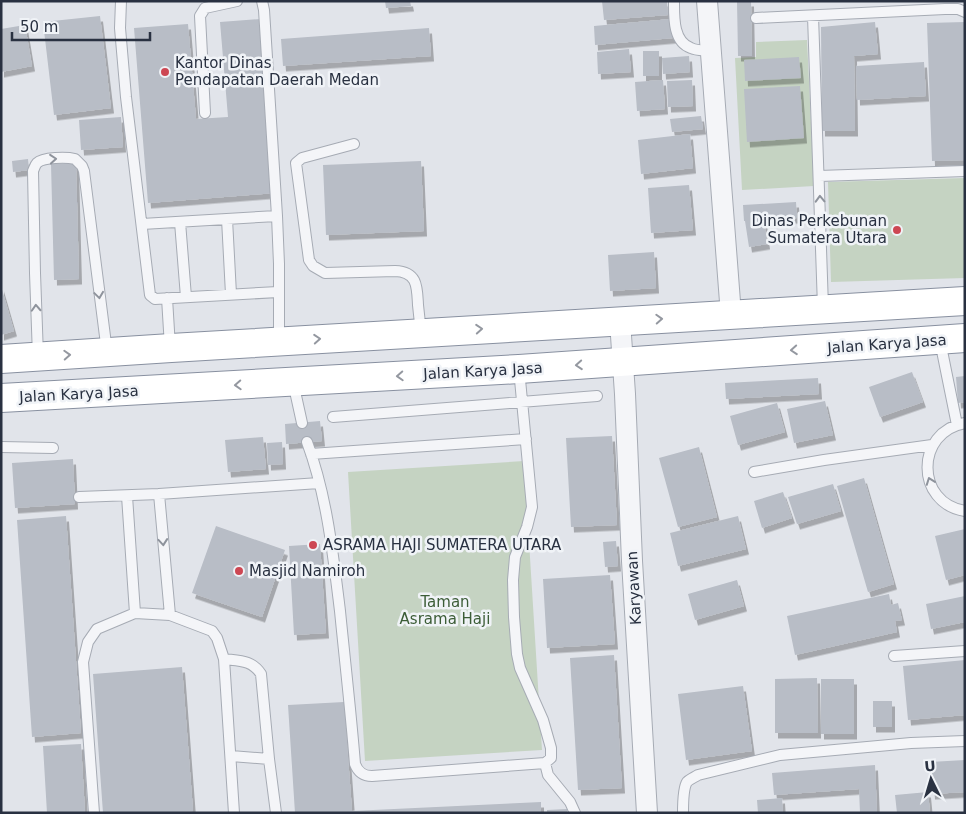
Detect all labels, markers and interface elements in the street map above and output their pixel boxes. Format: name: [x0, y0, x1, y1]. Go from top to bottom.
scale bar: [12, 10, 150, 42]
text: 50 m: [20, 18, 58, 36]
place label: Kantor Dinas Pendapatan Daerah Medan: [175, 54, 379, 89]
marker: Kantor Dinas Pendapatan Daerah Medan: [159, 66, 171, 78]
one-way arrow: [49, 154, 57, 165]
one-way arrow: [814, 194, 825, 202]
place label: Dinas Perkebunan Sumatera Utara: [751, 212, 887, 247]
marker: Dinas Perkebunan Sumatera Utara: [891, 224, 903, 236]
one-way arrow: [93, 291, 104, 299]
one-way arrow: [31, 304, 42, 312]
one-way arrow: [655, 313, 663, 324]
one-way arrow: [475, 324, 483, 335]
street label: Jalan Karya Jasa: [826, 331, 947, 357]
one-way arrow: [313, 334, 321, 345]
one-way arrow: [790, 344, 798, 355]
one-way arrow: [64, 349, 72, 360]
street label: Jalan Karya Jasa: [422, 359, 543, 383]
one-way arrow: [575, 360, 583, 371]
one-way arrow: [395, 371, 403, 381]
one-way arrow: [233, 379, 241, 390]
street label: Jalan Karya Jasa: [18, 382, 139, 406]
one-way arrow: [926, 477, 936, 486]
place label: ASRAMA HAJI SUMATERA UTARA: [323, 536, 562, 554]
one-way arrow: [158, 539, 169, 547]
marker: ASRAMA HAJI SUMATERA UTARA: [307, 539, 319, 551]
street label: Karyawan: [623, 551, 645, 625]
place label: Masjid Namiroh: [249, 562, 365, 580]
marker: Masjid Namiroh: [233, 565, 245, 577]
park label: Taman Asrama Haji: [400, 593, 490, 628]
north arrow: [906, 754, 956, 804]
text: U: [924, 758, 936, 775]

